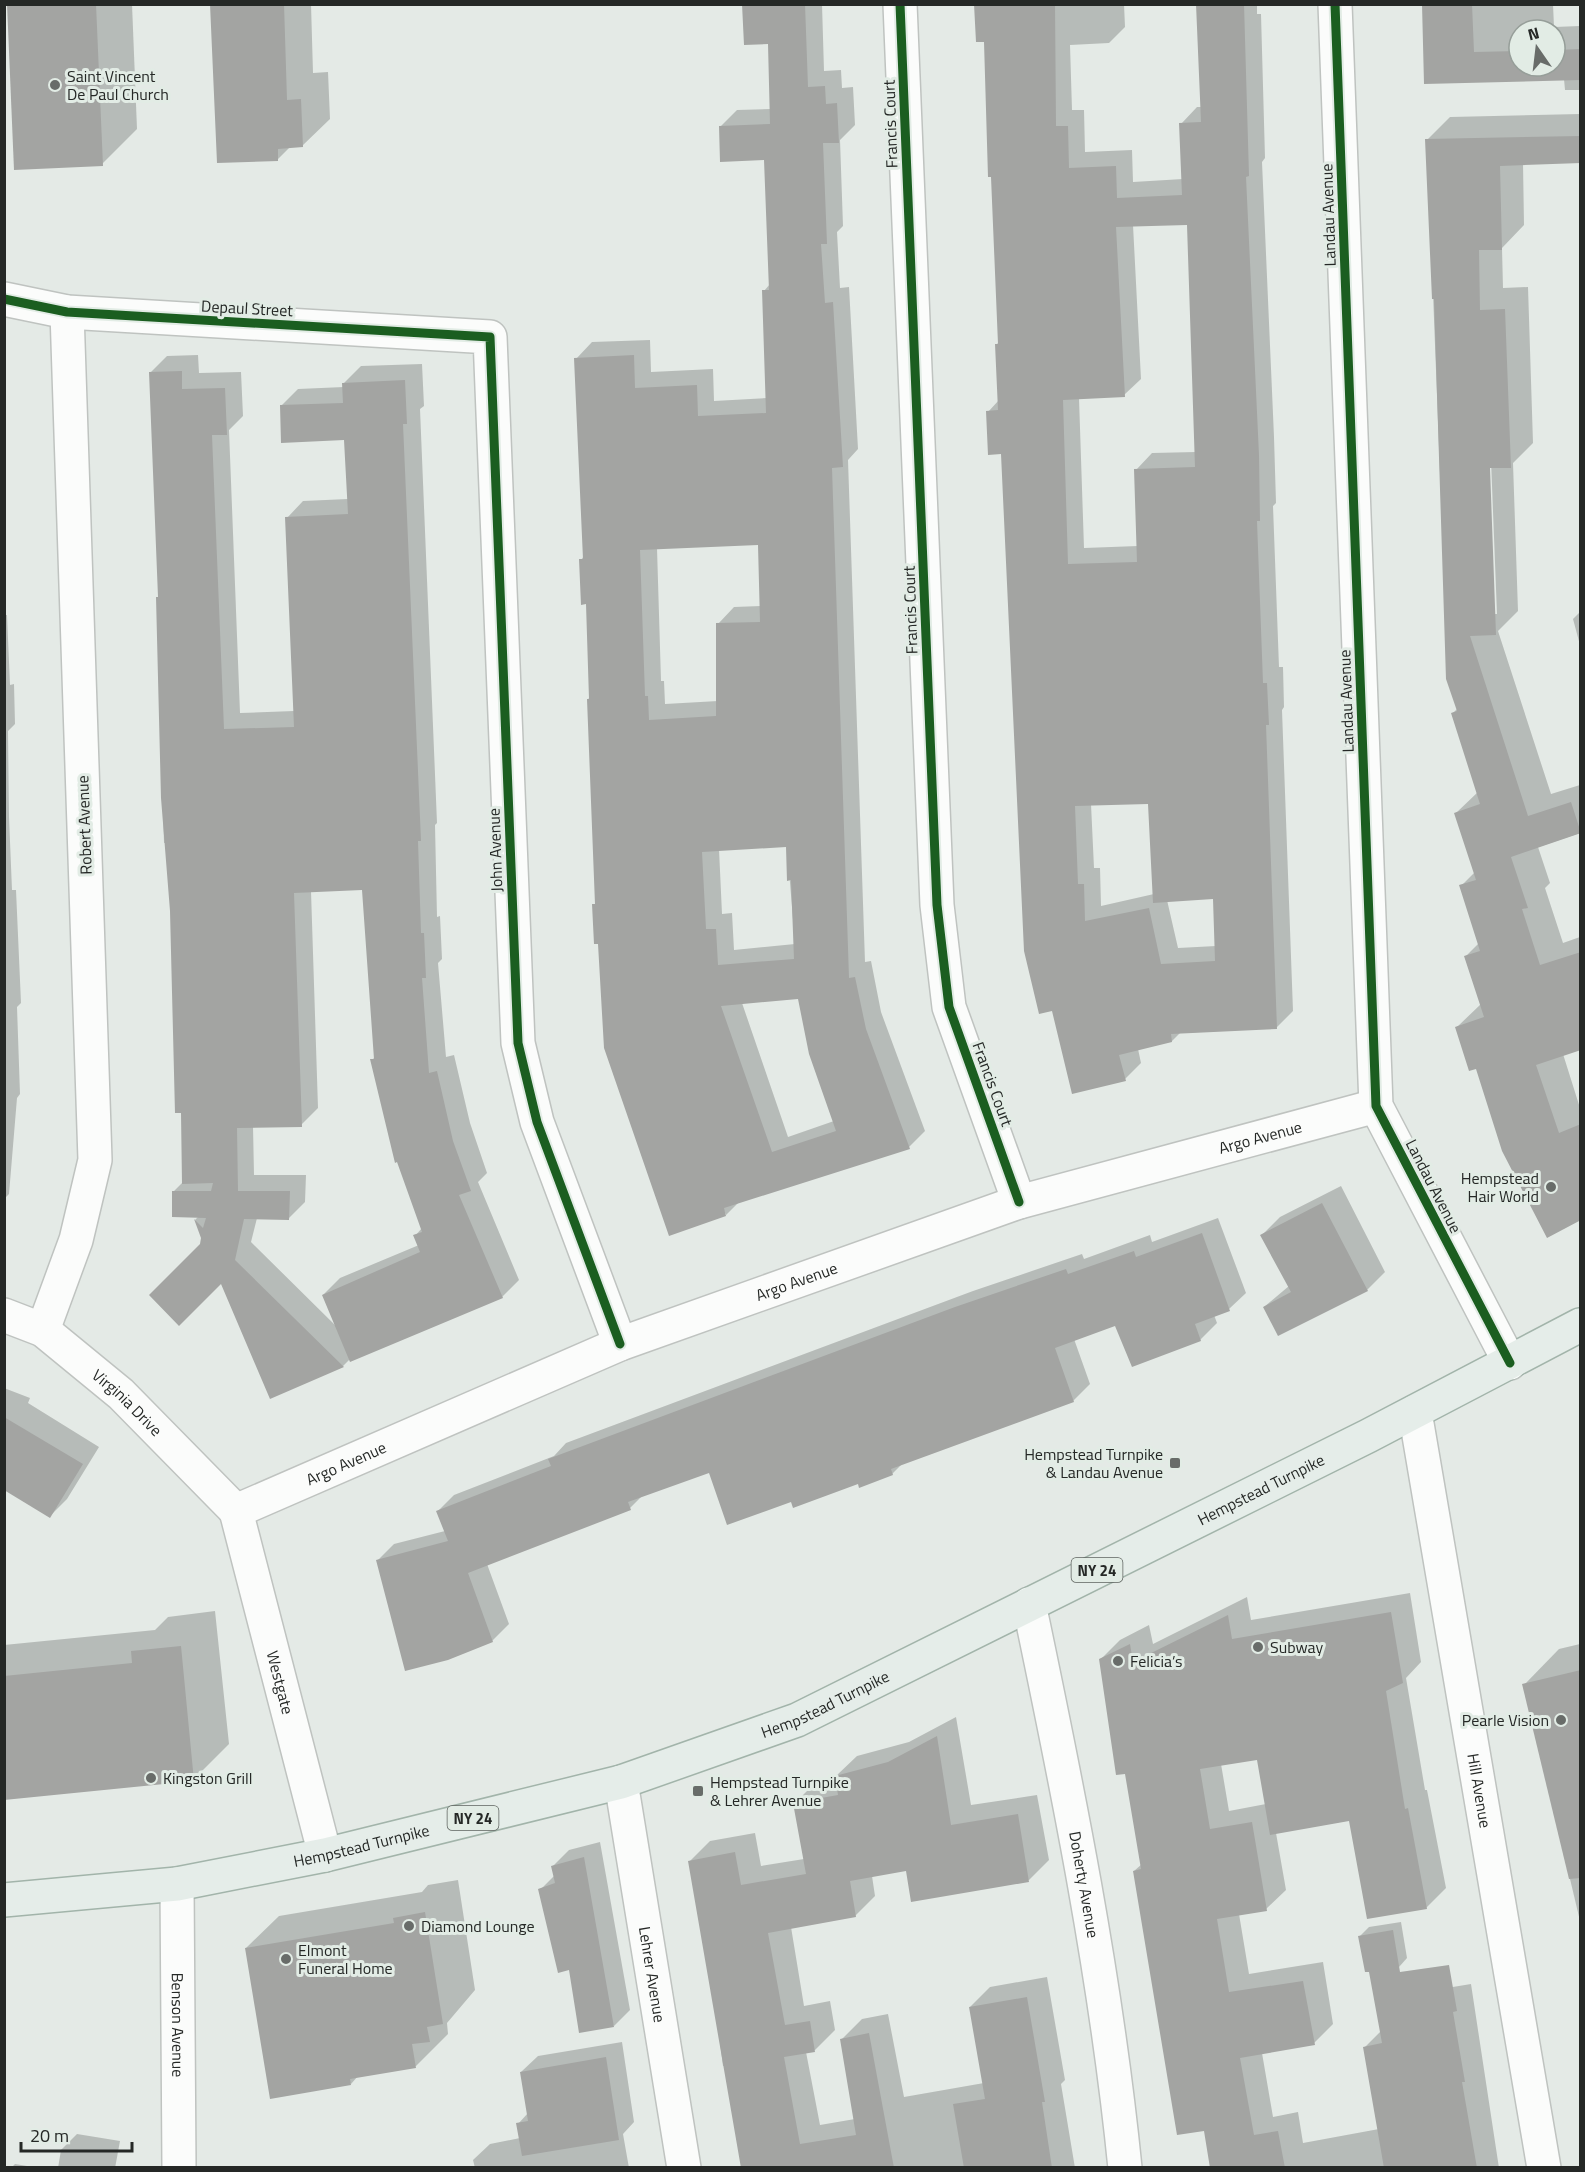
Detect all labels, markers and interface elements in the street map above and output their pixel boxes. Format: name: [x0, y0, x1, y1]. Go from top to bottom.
north arrow: [1507, 18, 1567, 78]
text: N: [1525, 20, 1542, 46]
place label: Saint Vincent De Paul Church: [67, 64, 169, 106]
marker: Saint Vincent De Paul Church: [48, 78, 62, 92]
street label: Francis Court: [876, 79, 904, 169]
street label: Landau Avenue: [1314, 163, 1342, 267]
street label: Depaul Street: [201, 294, 294, 322]
street label: Francis Court: [896, 565, 924, 655]
street label: Landau Avenue: [1332, 649, 1360, 753]
street label: Robert Avenue: [70, 775, 98, 875]
street label: John Avenue: [482, 808, 508, 892]
street label: Francis Court: [967, 1038, 1020, 1130]
street label: Argo Avenue: [1216, 1114, 1304, 1160]
street label: Landau Avenue: [1400, 1135, 1468, 1237]
place label: Hempstead Hair World: [1461, 1166, 1539, 1208]
marker: Hempstead Hair World: [1544, 1180, 1558, 1194]
street label: Argo Avenue: [752, 1256, 841, 1307]
street label: Virginia Drive: [87, 1363, 168, 1441]
street label: Argo Avenue: [302, 1435, 390, 1491]
place label: Hempstead Turnpike & Landau Avenue: [1024, 1442, 1163, 1484]
street label: Hempstead Turnpike: [1193, 1448, 1328, 1531]
marker: Hempstead Turnpike & Landau Avenue: [1168, 1456, 1182, 1470]
road number: NY 24: [1072, 1558, 1122, 1582]
place label: Subway: [1270, 1635, 1324, 1659]
marker: Subway: [1251, 1640, 1265, 1654]
street label: Westgate: [261, 1648, 300, 1717]
place label: Felicia’s: [1130, 1649, 1183, 1673]
marker: Felicia’s: [1111, 1654, 1125, 1668]
street label: Hempstead Turnpike: [758, 1664, 893, 1744]
place label: Pearle Vision: [1462, 1708, 1549, 1732]
marker: Pearle Vision: [1554, 1713, 1568, 1727]
street label: Hill Avenue: [1461, 1751, 1498, 1830]
place label: Kingston Grill: [163, 1766, 252, 1790]
place label: Hempstead Turnpike & Lehrer Avenue: [710, 1770, 849, 1812]
marker: Kingston Grill: [144, 1771, 158, 1785]
marker: Hempstead Turnpike & Lehrer Avenue: [691, 1784, 705, 1798]
road number: NY 24: [448, 1806, 498, 1830]
street label: Hempstead Turnpike: [291, 1818, 432, 1873]
street label: Doherty Avenue: [1063, 1829, 1106, 1940]
place label: Diamond Lounge: [421, 1914, 535, 1938]
marker: Diamond Lounge: [402, 1919, 416, 1933]
street label: Lehrer Avenue: [633, 1925, 672, 2024]
place label: Elmont Funeral Home: [298, 1938, 393, 1980]
marker: Elmont Funeral Home: [279, 1952, 293, 1966]
street label: Benson Avenue: [166, 1973, 190, 2077]
scale bar: [21, 2115, 132, 2153]
text: 20 m: [30, 2122, 69, 2149]

